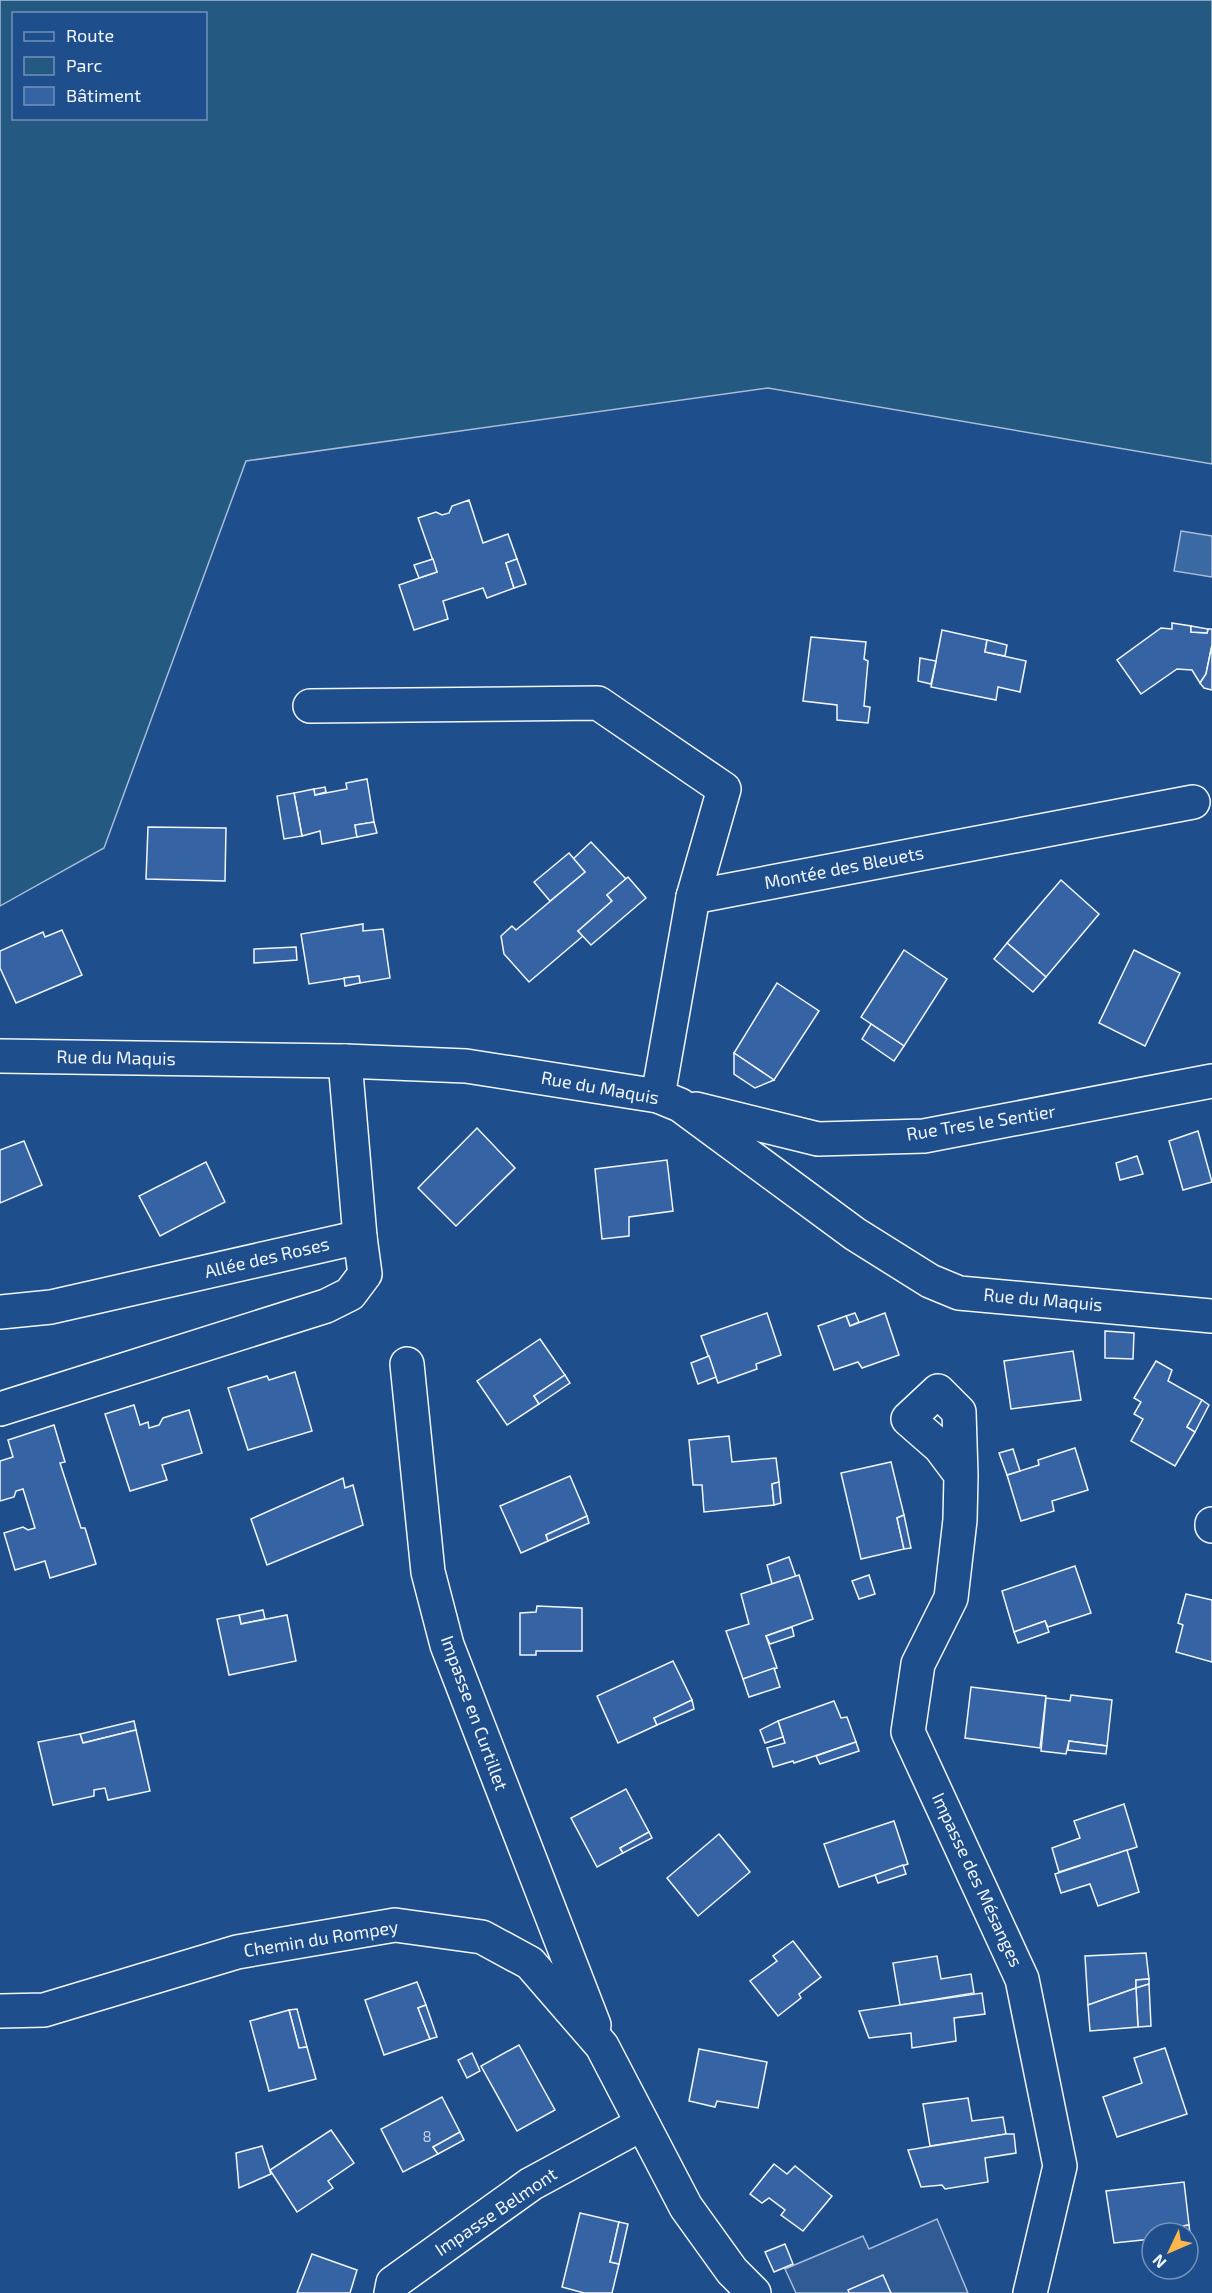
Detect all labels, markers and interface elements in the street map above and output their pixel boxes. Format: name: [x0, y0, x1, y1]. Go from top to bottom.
legend: [12, 12, 207, 120]
text: Route: [66, 24, 114, 46]
text: Parc: [66, 54, 102, 76]
text: Bâtiment: [66, 84, 141, 106]
street label: Montée des Bleuets: [762, 841, 925, 893]
street label: Rue du Maquis: [56, 1045, 176, 1069]
street label: Rue du Maquis: [539, 1066, 661, 1108]
street label: Rue Tres le Sentier: [905, 1099, 1057, 1145]
street label: Allée des Roses: [202, 1232, 331, 1282]
street label: Rue du Maquis: [983, 1283, 1104, 1315]
street label: Impasse en Curtillet: [437, 1632, 513, 1793]
street label: Impasse des Mésanges: [928, 1789, 1028, 1970]
street label: Chemin du Rompey: [242, 1915, 400, 1961]
house number: 8: [422, 2127, 432, 2145]
street label: Impasse Belmont: [430, 2162, 561, 2260]
north arrow: [1140, 2221, 1200, 2281]
text: N: [1148, 2251, 1170, 2273]

